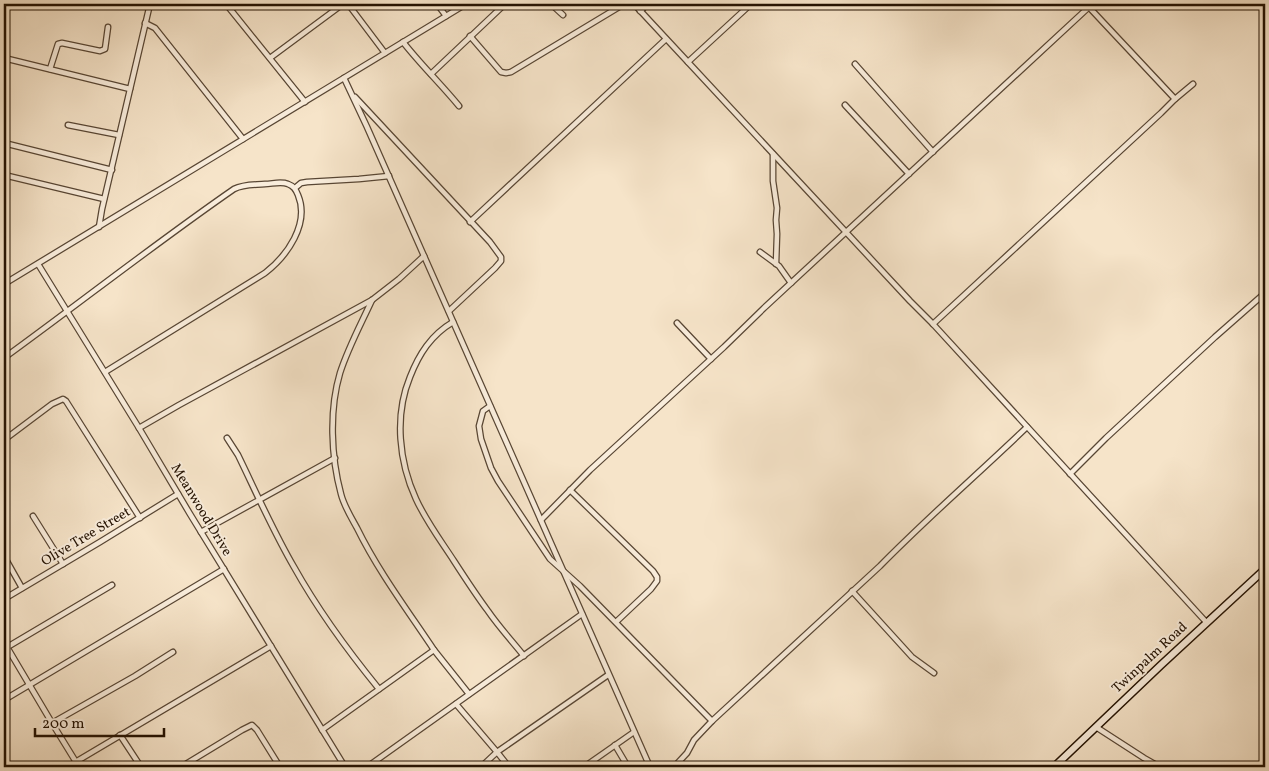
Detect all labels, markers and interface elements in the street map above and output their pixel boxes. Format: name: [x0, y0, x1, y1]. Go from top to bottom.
street label: Meanwood Drive: [166, 460, 236, 560]
street label: Olive Tree Street: [38, 503, 134, 571]
street label: Twinpalm Road: [1108, 618, 1192, 698]
scale bar: [35, 706, 164, 738]
text: 200 m: [42, 714, 85, 735]

